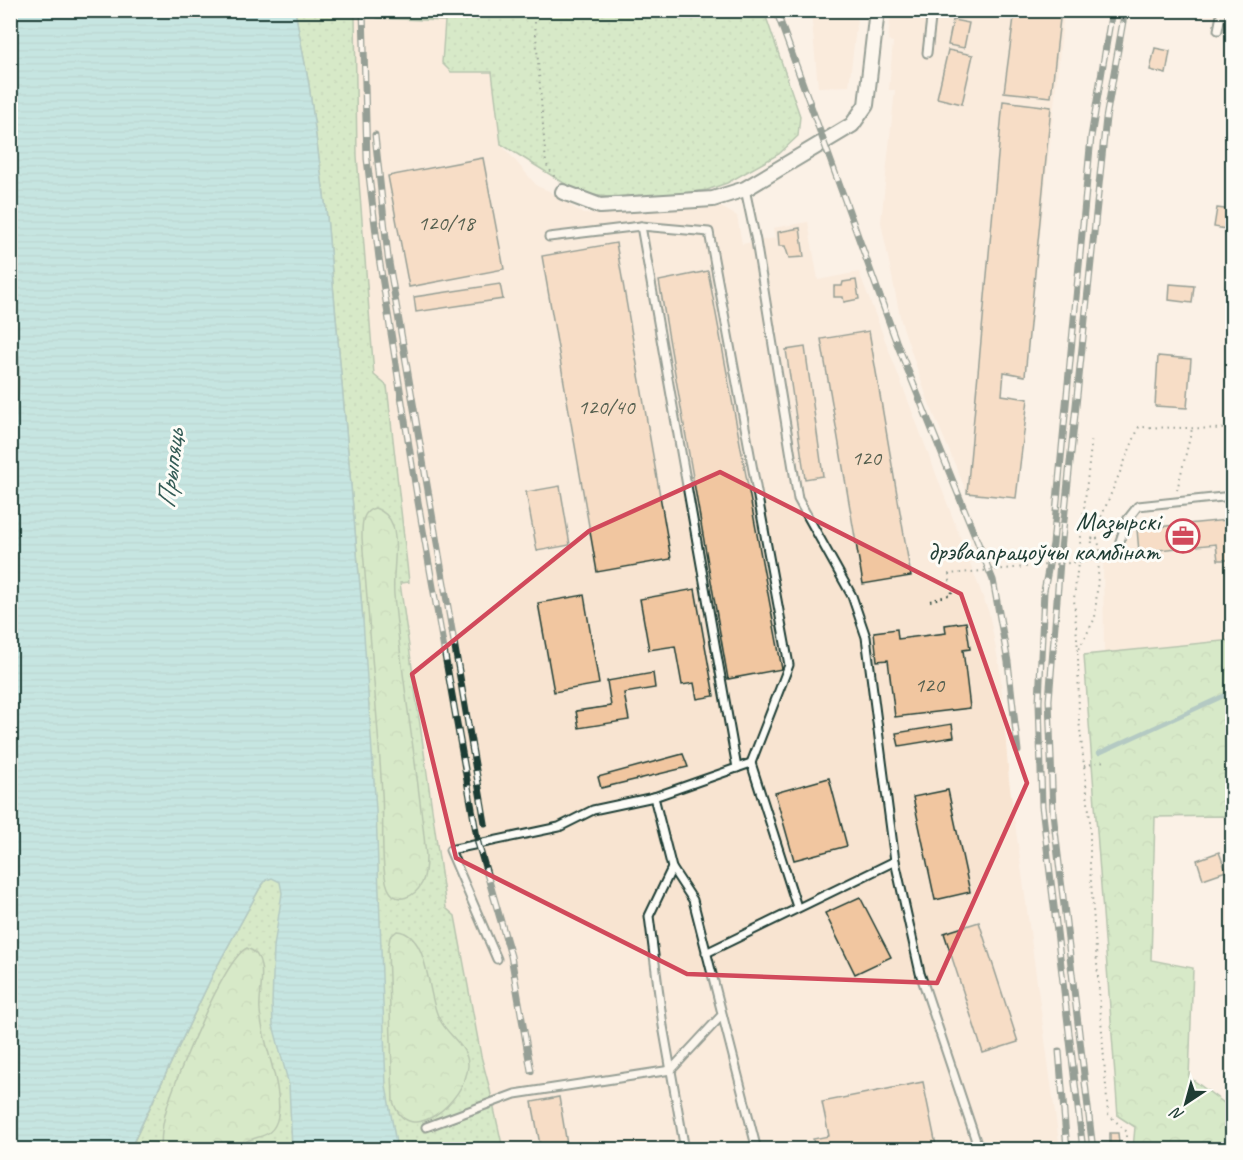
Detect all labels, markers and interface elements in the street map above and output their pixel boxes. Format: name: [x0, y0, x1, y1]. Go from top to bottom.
house number: 120/18: [418, 209, 476, 237]
house number: 120/40: [578, 393, 636, 421]
water label: Прыпяць: [148, 425, 192, 510]
house number: 120: [851, 444, 883, 472]
place label: Мазырскі дрэваапрацоўчы камбінат: [928, 505, 1163, 568]
office icon: Мазырскі дрэваапрацоўчы камбінат: [1165, 518, 1201, 554]
house number: 120: [914, 671, 946, 699]
north arrow: [1156, 1073, 1216, 1133]
text: N: [1165, 1102, 1188, 1125]

